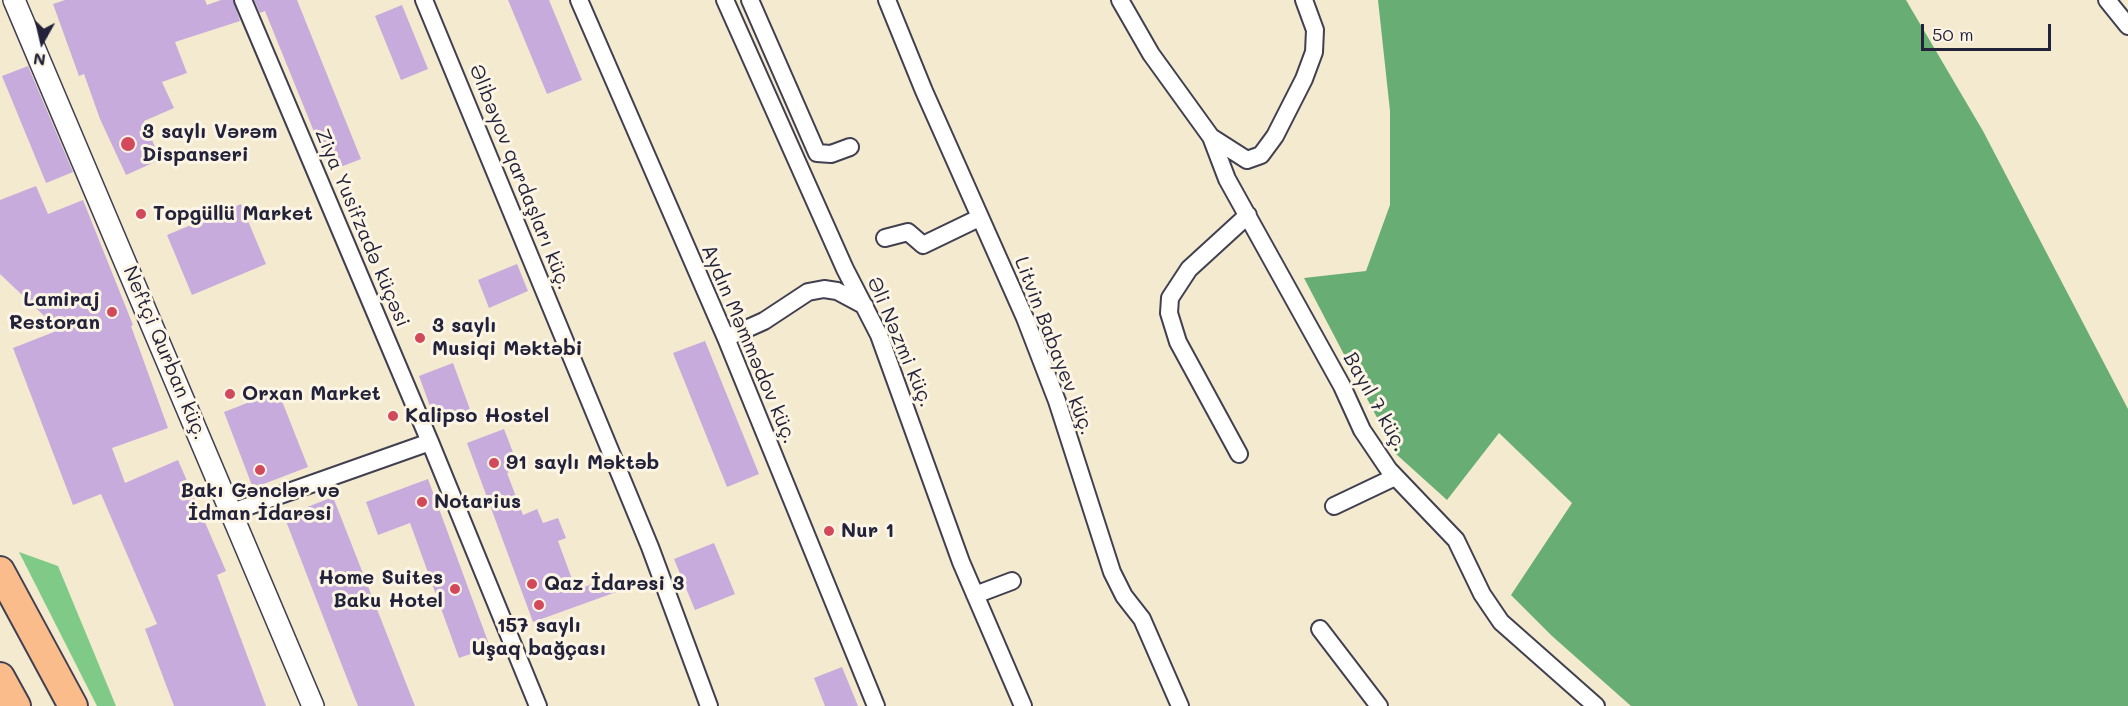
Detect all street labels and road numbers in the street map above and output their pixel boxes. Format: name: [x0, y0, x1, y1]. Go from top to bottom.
street label: Əlibəyov qardaşları küç.: [464, 61, 576, 293]
street label: Ziya Yusifzadə küçəsi: [309, 125, 415, 331]
street label: Aydın Məmmədov küç.: [696, 241, 802, 447]
street label: Litvin Babayev küç.: [1009, 254, 1099, 438]
street label: Neftçi Qurban küç.: [118, 262, 212, 444]
street label: Əli Nəzmi küç.: [862, 273, 938, 411]
street label: Bayıl 7 küç.: [1338, 348, 1412, 456]

